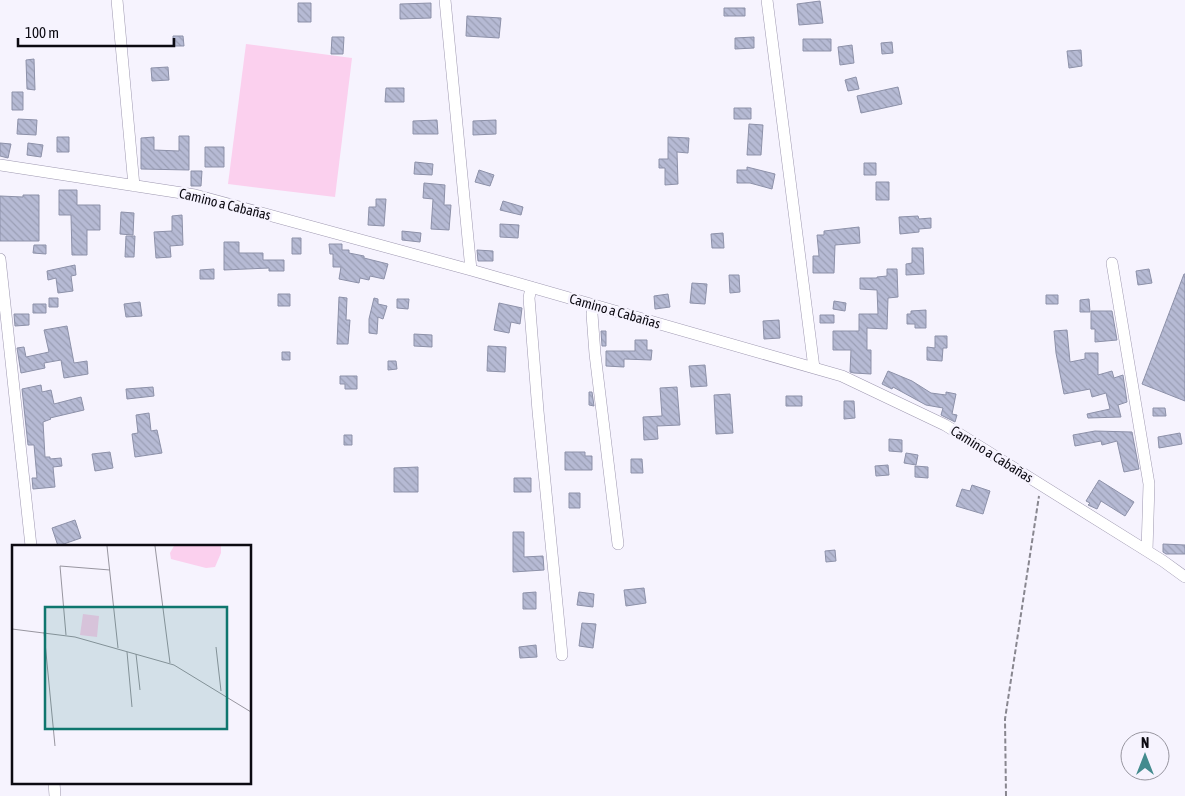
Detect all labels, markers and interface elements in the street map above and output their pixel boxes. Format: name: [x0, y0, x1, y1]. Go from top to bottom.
scale bar: [18, 15, 174, 47]
text: 100 m: [25, 24, 59, 41]
street label: Camino a Cabañas: [177, 185, 273, 223]
street label: Camino a Cabañas: [568, 290, 662, 332]
street label: Camino a Cabañas: [948, 422, 1036, 486]
inset map: [12, 545, 251, 784]
north arrow: [1120, 731, 1170, 781]
text: N: [1141, 735, 1149, 751]

